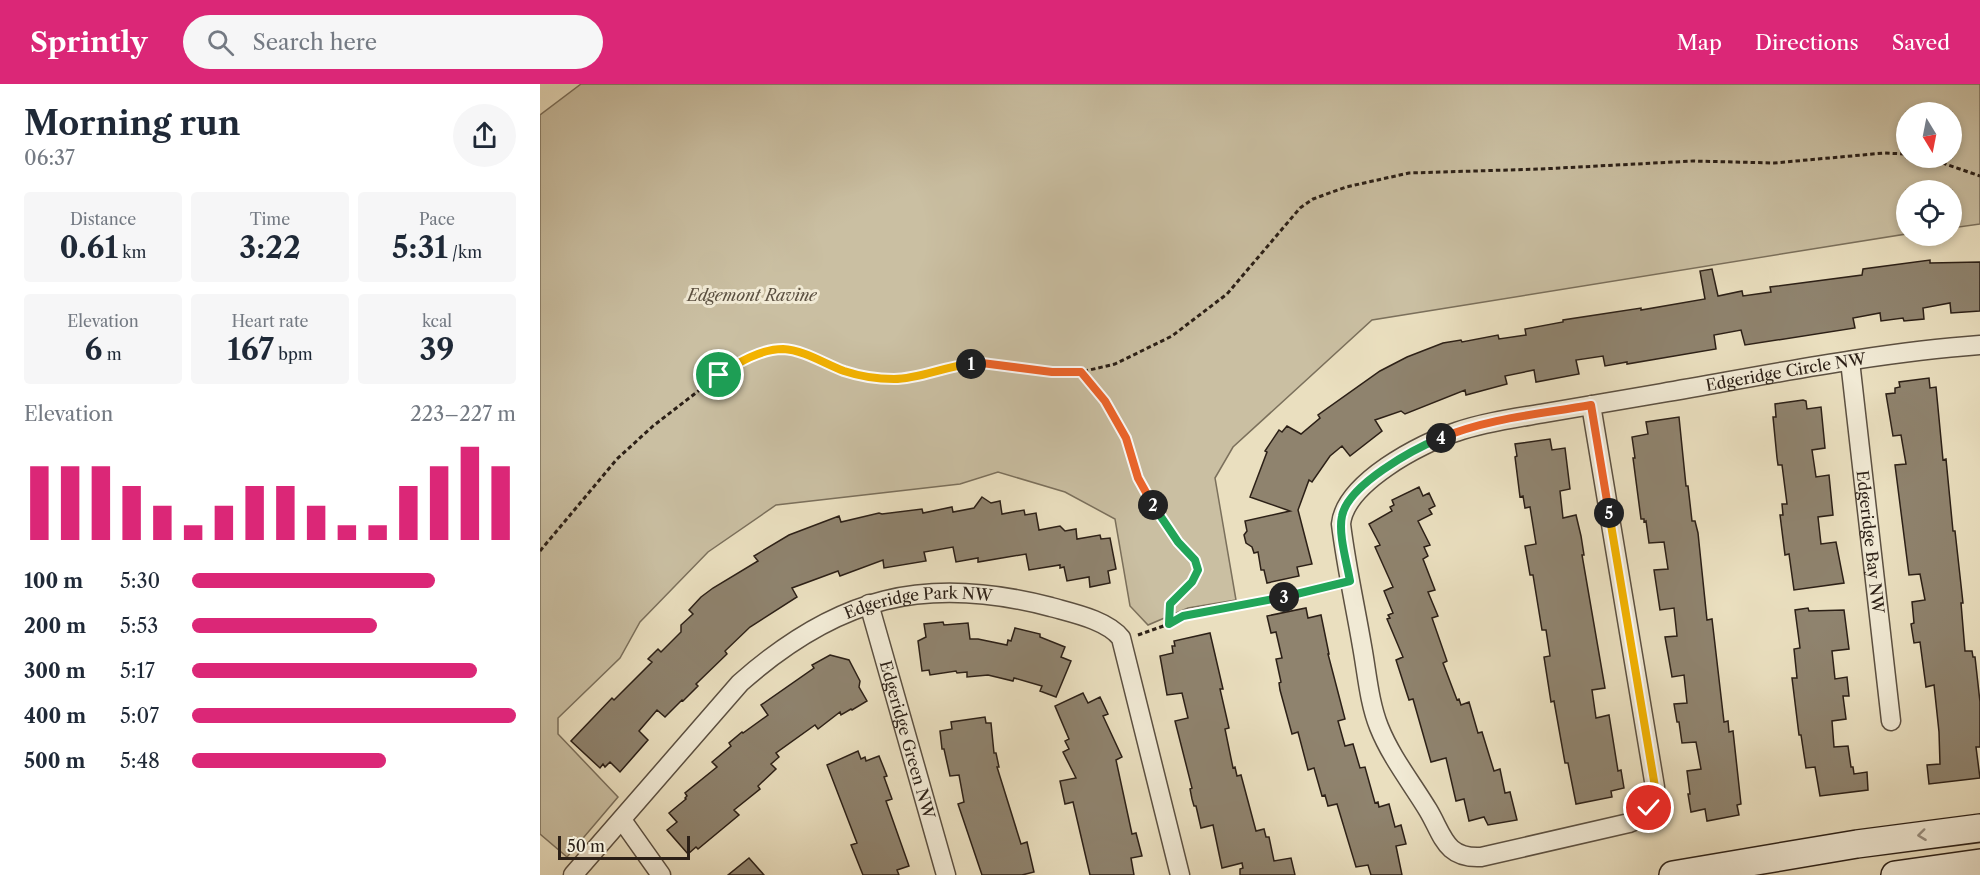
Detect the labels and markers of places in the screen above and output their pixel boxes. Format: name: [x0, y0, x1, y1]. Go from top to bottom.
pin: [693, 349, 744, 400]
pin: 1: [956, 349, 986, 379]
pin: 4: [1426, 423, 1456, 453]
pin: 2: [1138, 490, 1168, 520]
pin: 5: [1594, 498, 1624, 528]
pin: 3: [1269, 582, 1299, 612]
pin: [1623, 782, 1674, 833]

